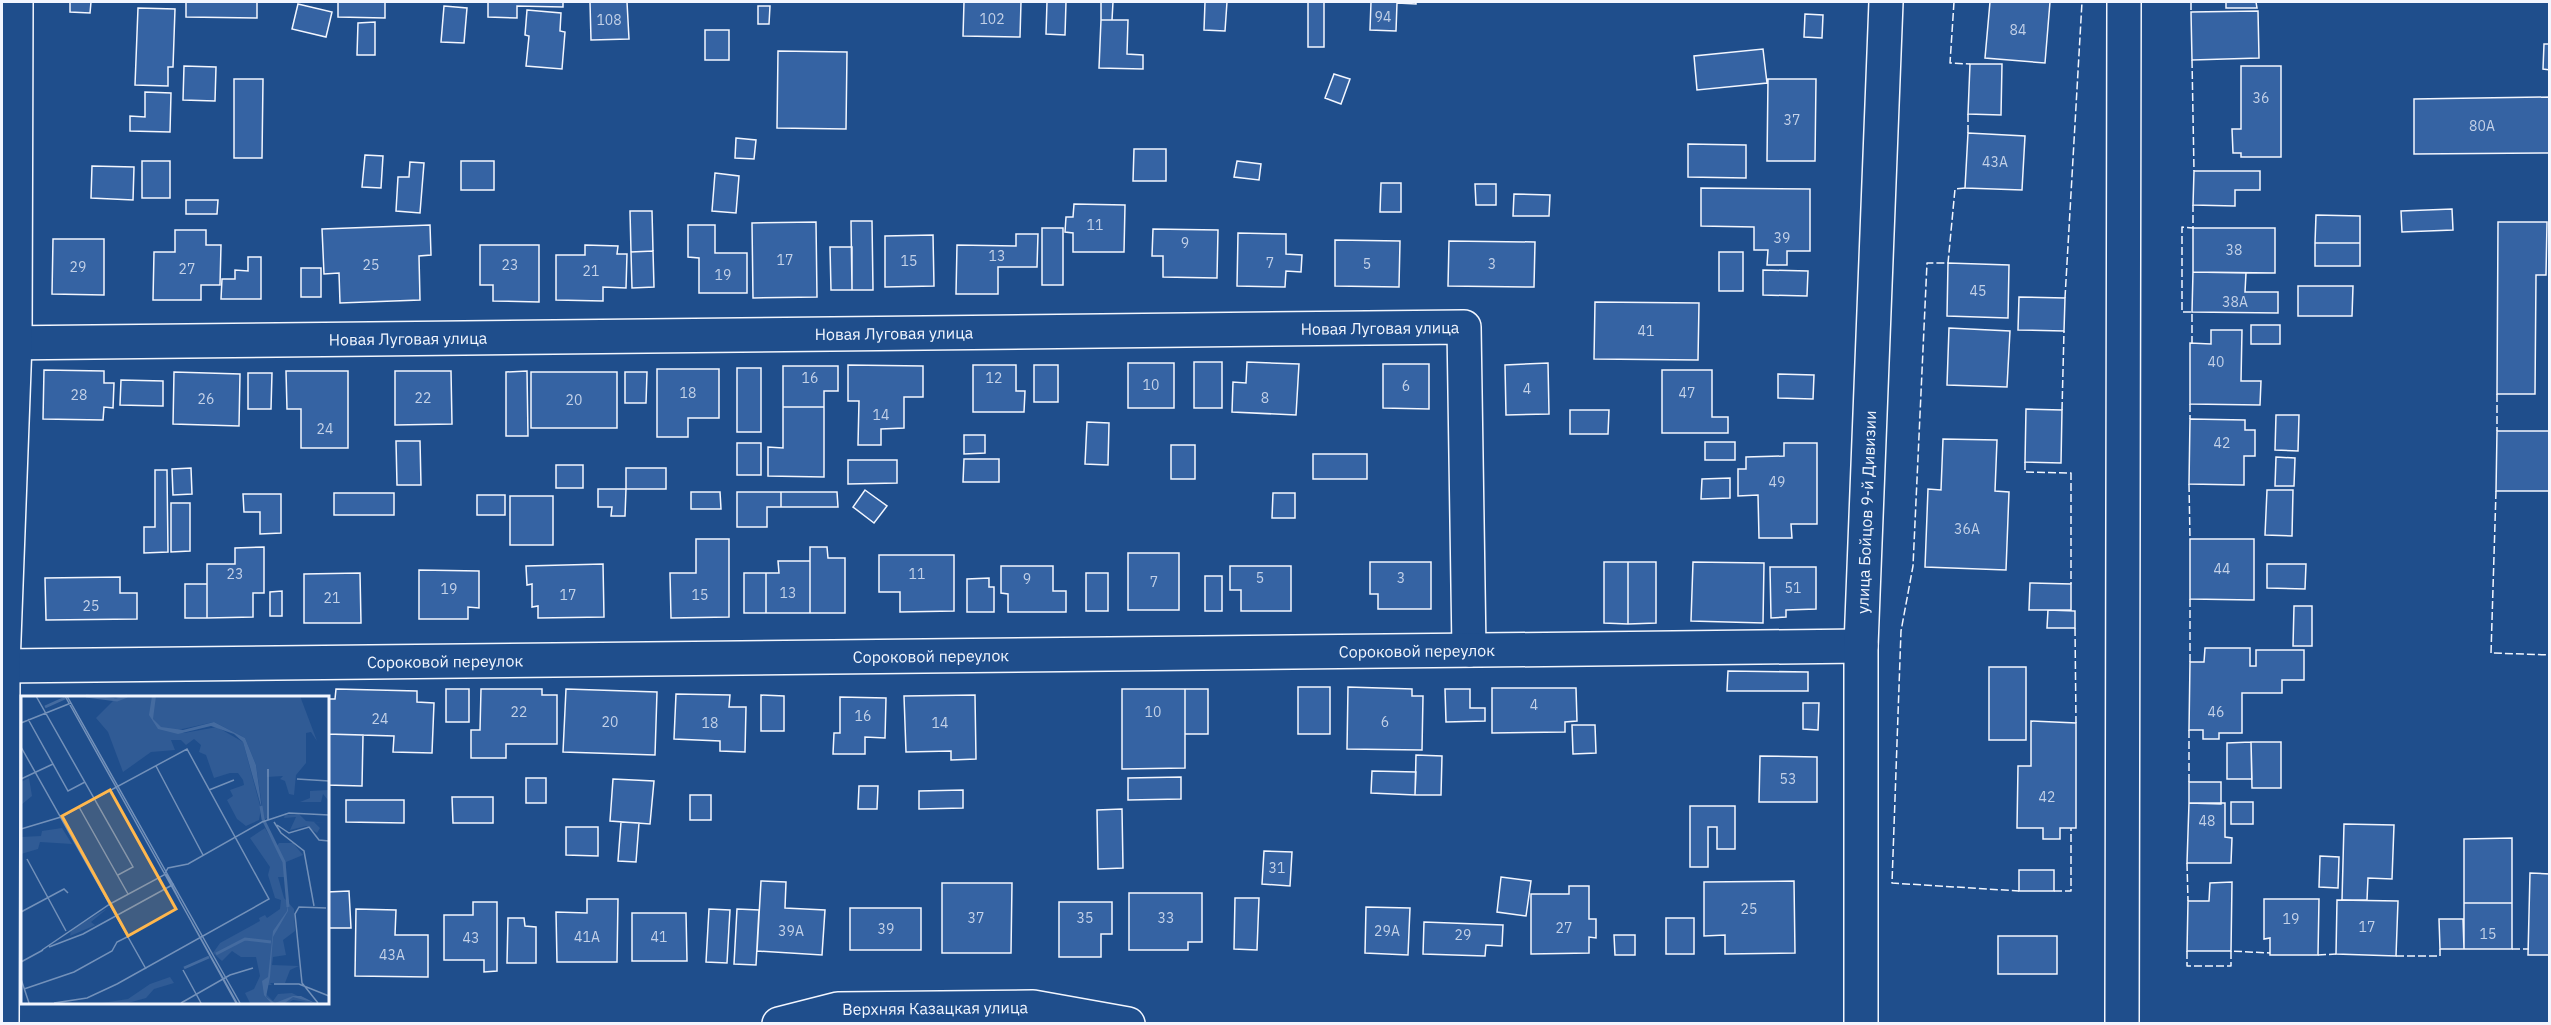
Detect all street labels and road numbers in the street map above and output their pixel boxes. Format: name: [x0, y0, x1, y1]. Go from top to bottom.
street label: Новая Луговая улица: [1300, 317, 1460, 339]
street label: Новая Луговая улица: [814, 322, 974, 344]
street label: Новая Луговая улица: [329, 328, 488, 349]
street label: улица Бойцов 9-й Дивизии: [1852, 410, 1880, 614]
street label: Сороковой переулок: [1339, 640, 1495, 662]
street label: Сороковой переулок: [853, 645, 1009, 667]
street label: Сороковой переулок: [367, 650, 523, 672]
street label: Верхняя Казацкая улица: [842, 997, 1029, 1019]

